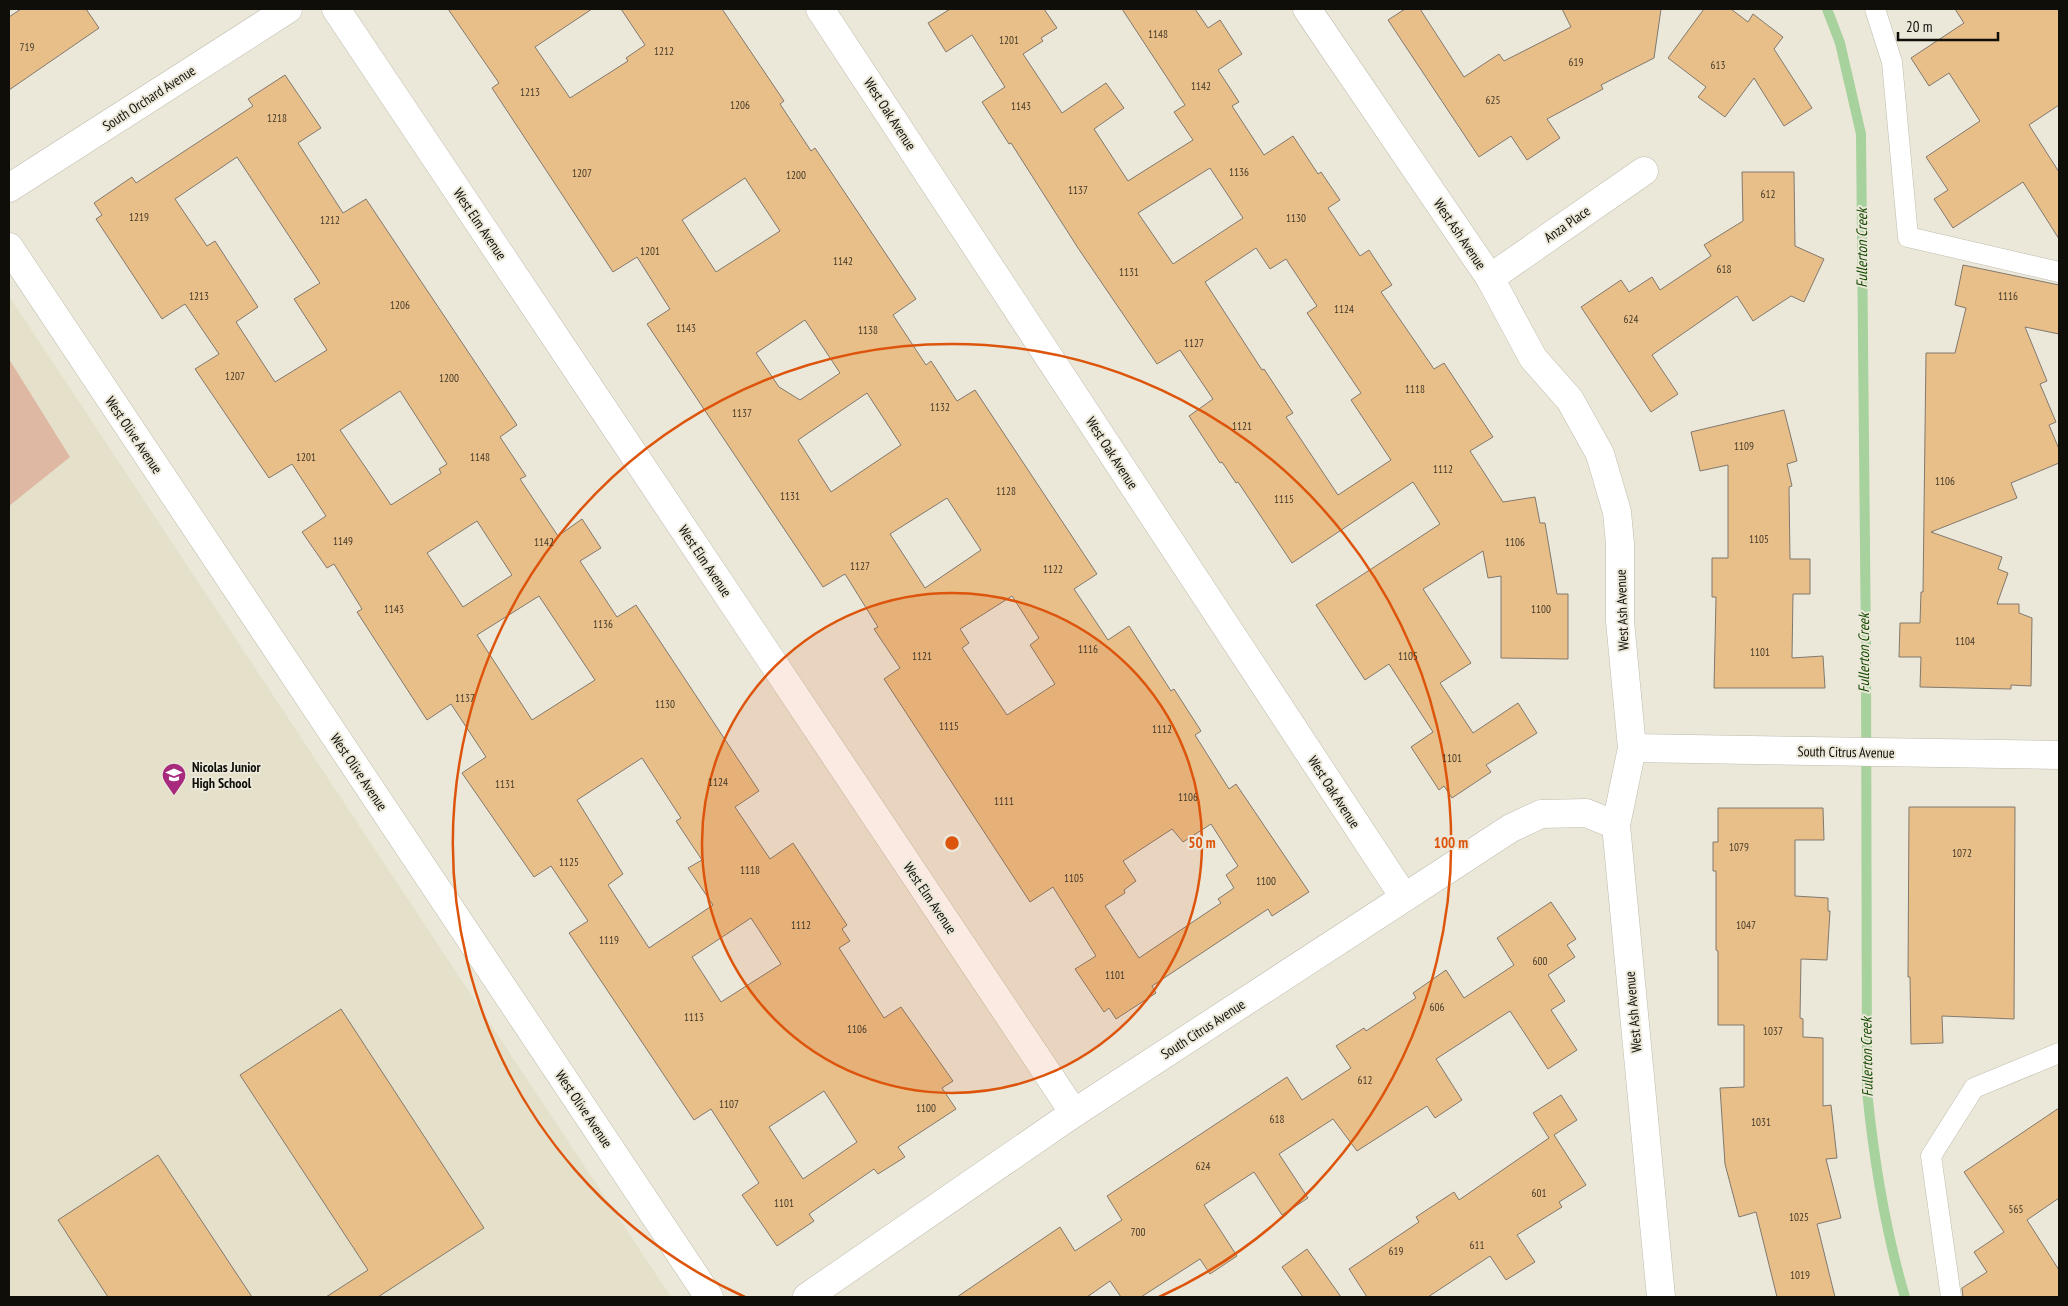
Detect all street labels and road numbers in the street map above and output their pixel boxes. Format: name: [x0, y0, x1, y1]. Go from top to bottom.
street label: South Orchard Avenue: [99, 61, 199, 135]
street label: West Oak Avenue: [860, 74, 920, 154]
street label: West Elm Avenue: [449, 185, 511, 263]
street label: West Ash Avenue: [1430, 195, 1490, 273]
street label: Anza Place: [1541, 202, 1594, 246]
street label: West Olive Avenue: [102, 393, 167, 477]
street label: West Oak Avenue: [1082, 413, 1142, 493]
street label: West Elm Avenue: [674, 522, 736, 600]
street label: West Ash Avenue: [1612, 569, 1632, 651]
street label: West Olive Avenue: [327, 730, 392, 814]
street label: South Citrus Avenue: [1797, 742, 1895, 762]
street label: West Oak Avenue: [1304, 752, 1364, 832]
street label: West Elm Avenue: [899, 859, 961, 937]
street label: West Ash Avenue: [1620, 970, 1646, 1053]
street label: South Citrus Avenue: [1157, 995, 1249, 1063]
street label: West Olive Avenue: [552, 1067, 617, 1151]

